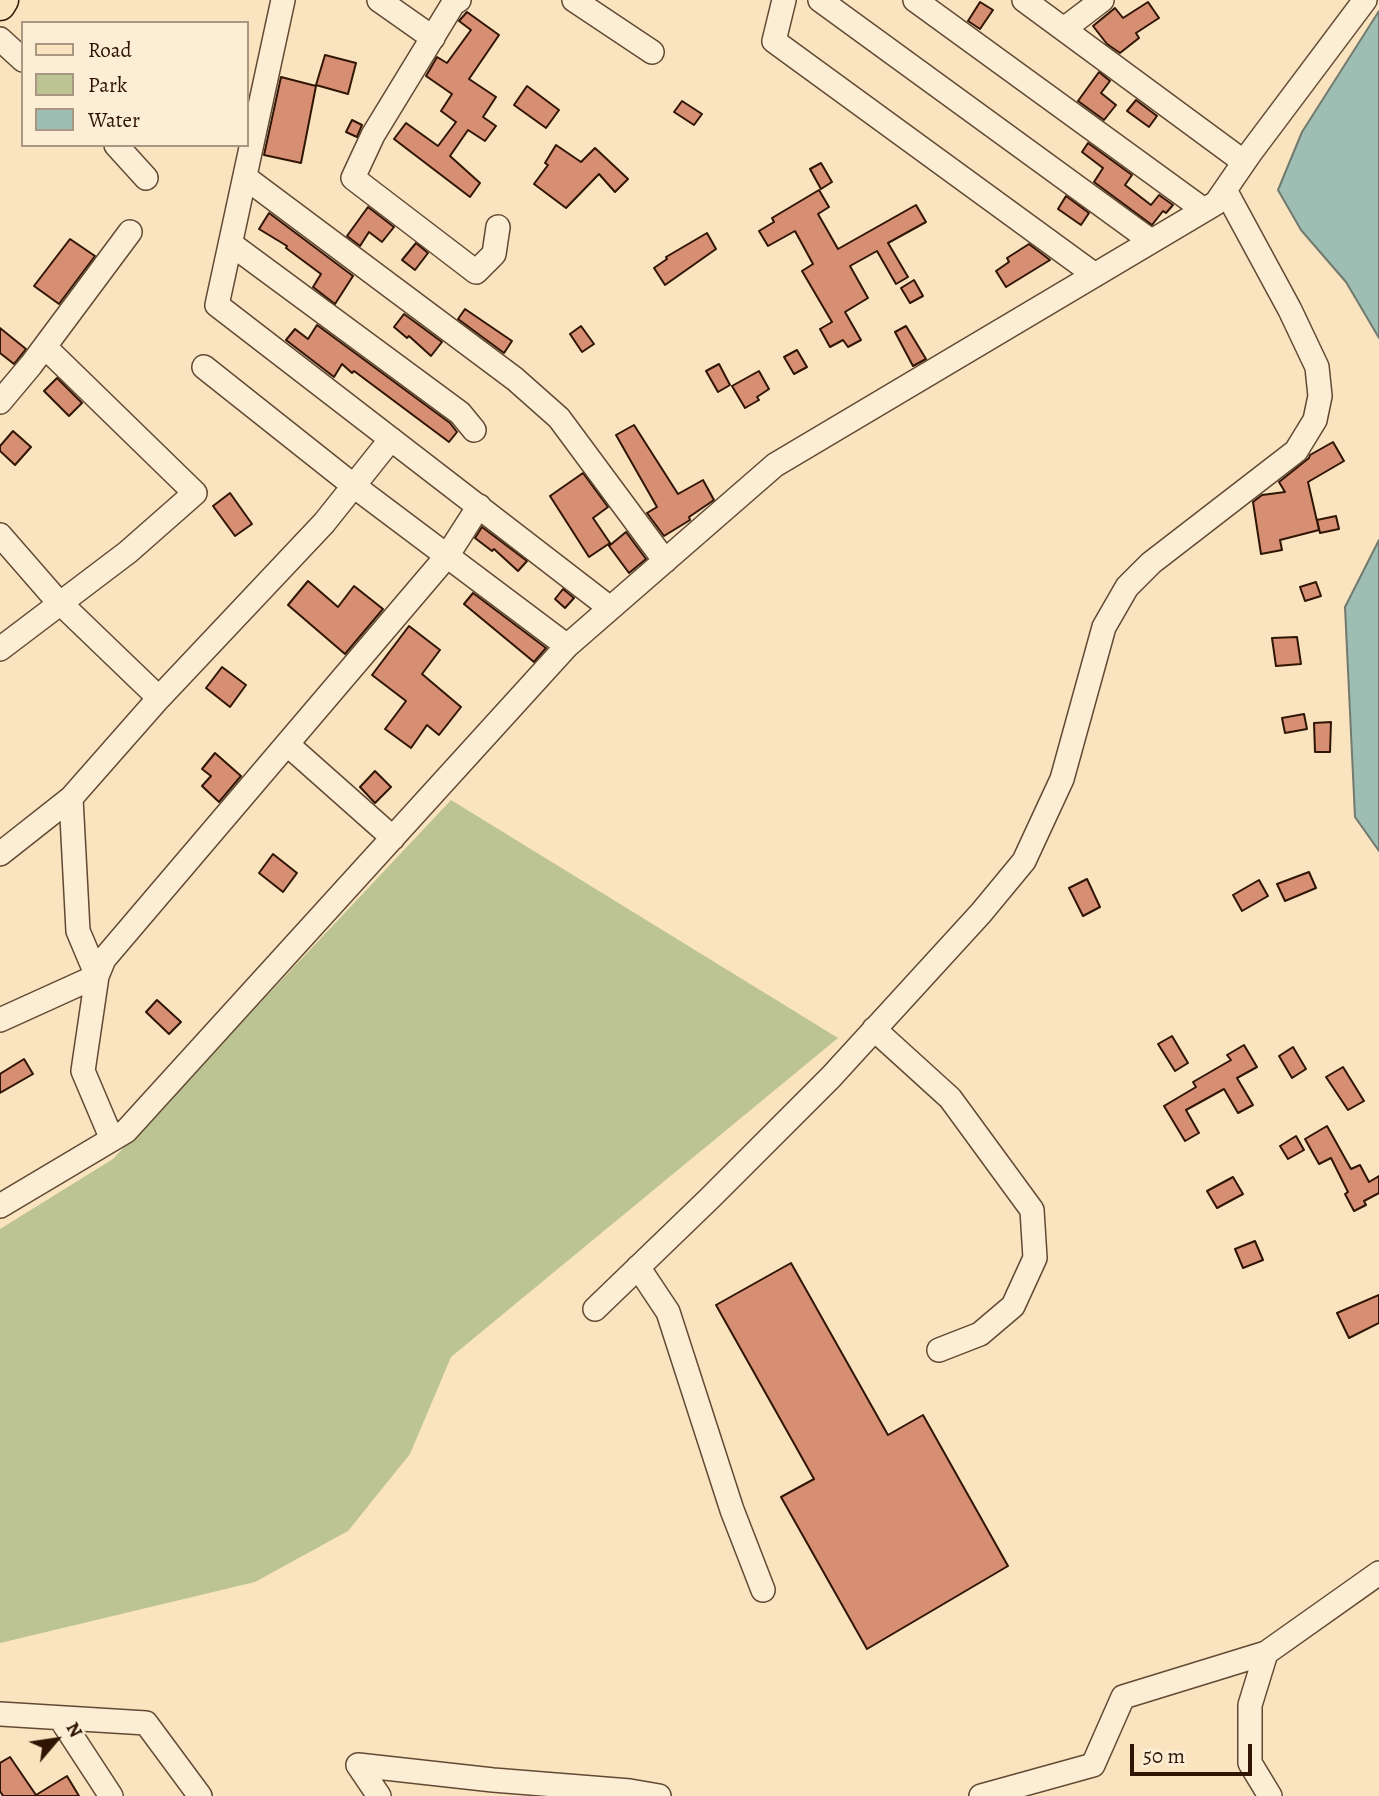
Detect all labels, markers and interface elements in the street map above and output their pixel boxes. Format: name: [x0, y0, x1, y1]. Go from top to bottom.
legend: [21, 21, 248, 147]
text: Road: [88, 36, 132, 64]
text: Park: [88, 71, 127, 99]
text: Water: [88, 106, 140, 134]
north arrow: [21, 1705, 91, 1775]
text: N: [60, 1717, 89, 1742]
scale bar: [1134, 1730, 1256, 1774]
text: 50 m: [1143, 1742, 1185, 1770]

